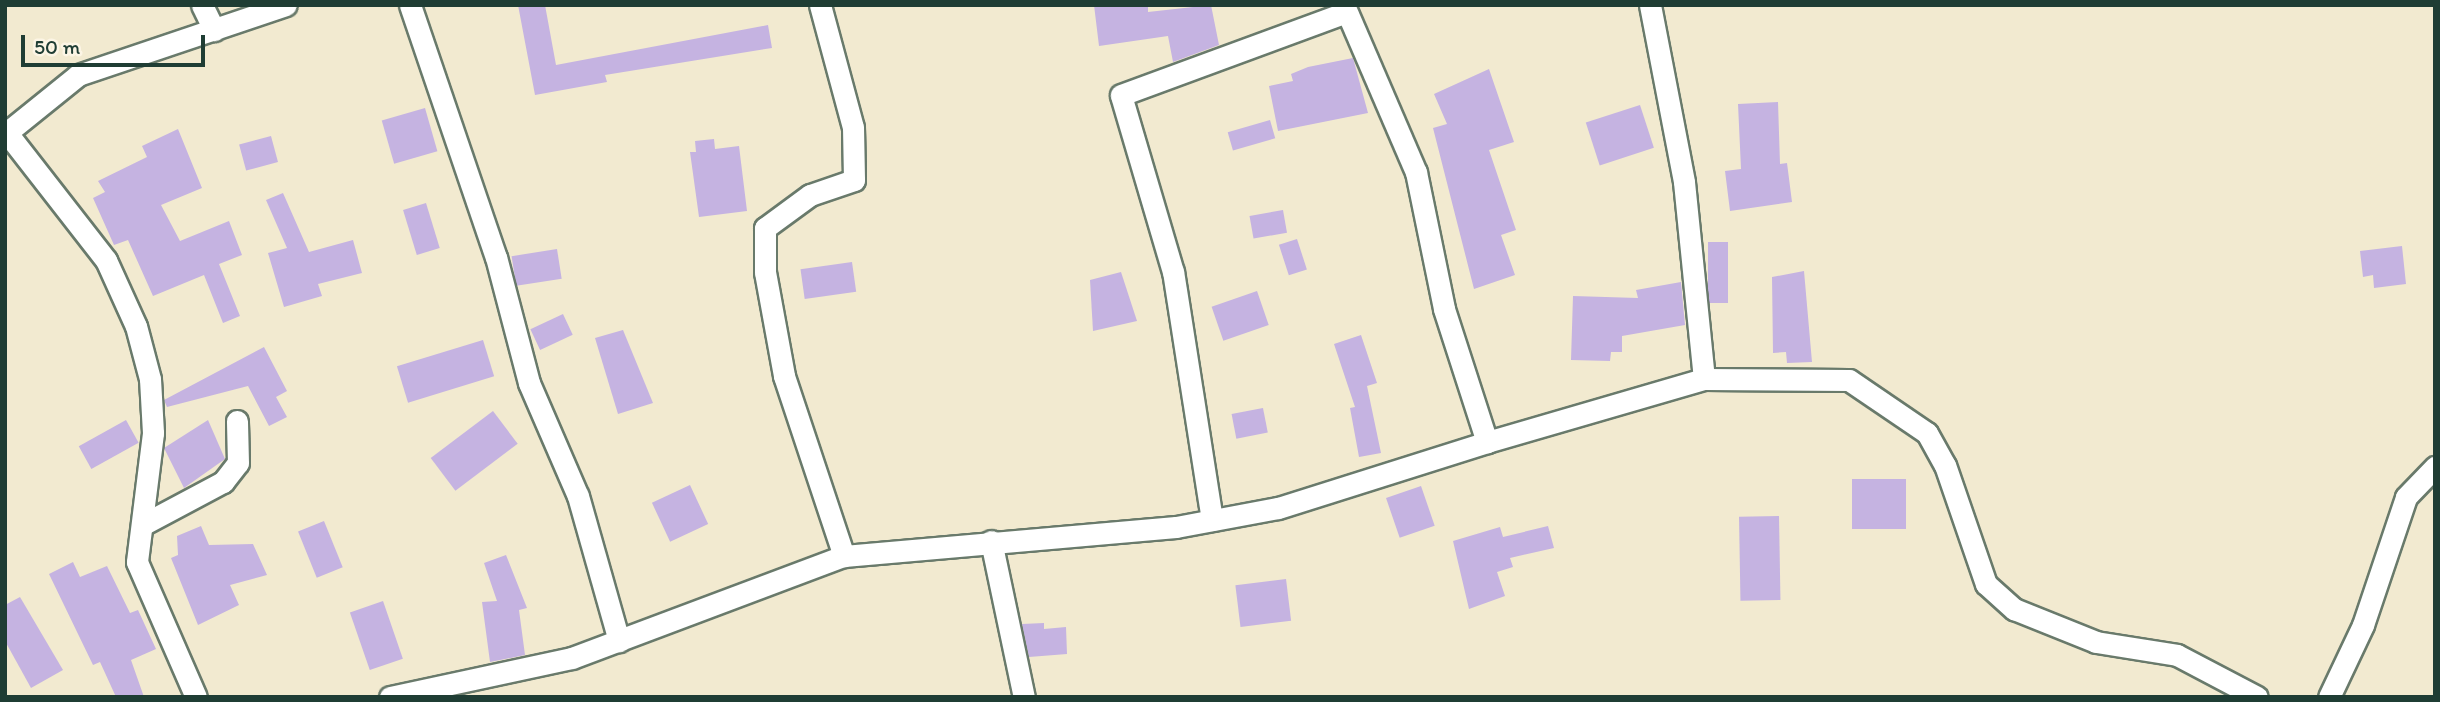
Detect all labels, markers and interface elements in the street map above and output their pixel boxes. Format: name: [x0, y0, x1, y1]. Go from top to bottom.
scale bar: [24, 21, 208, 65]
text: 50 m: [34, 34, 80, 59]

